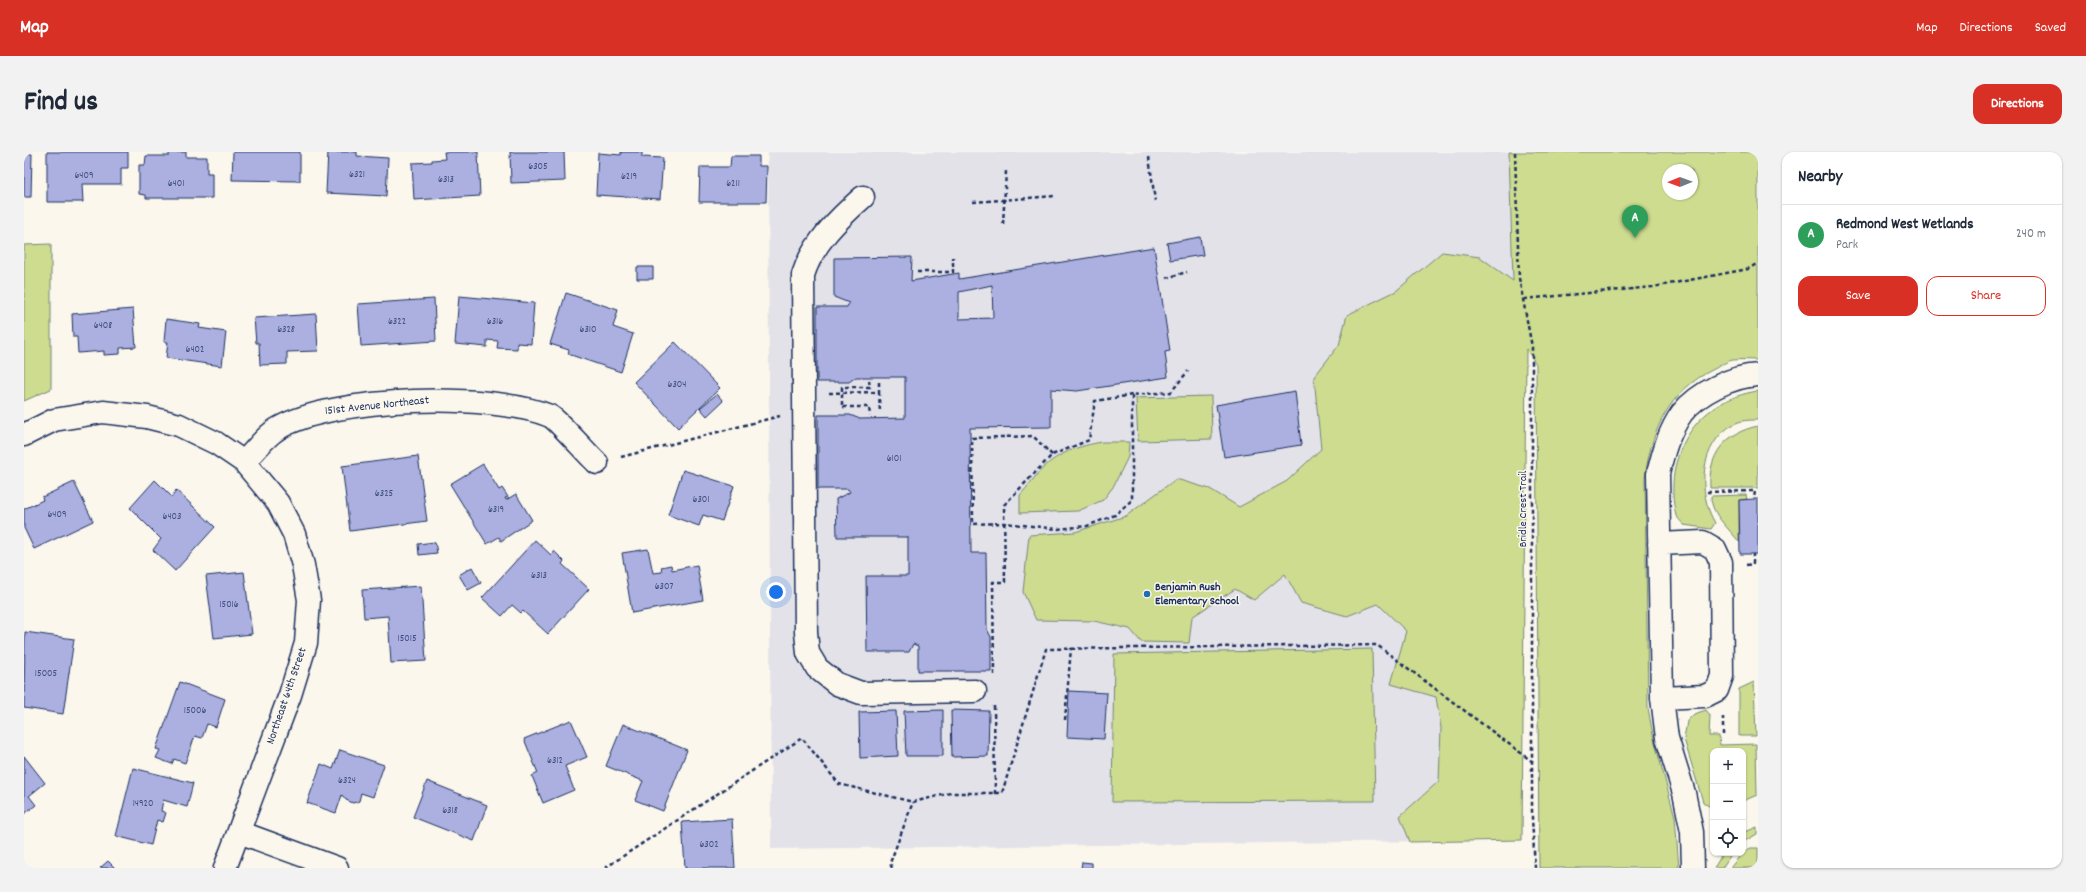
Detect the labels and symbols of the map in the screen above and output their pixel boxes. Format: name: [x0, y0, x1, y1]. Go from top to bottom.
house number: 6305: [528, 160, 548, 174]
north arrow: [1662, 164, 1698, 200]
house number: 6321: [349, 168, 365, 182]
house number: 6409: [74, 169, 94, 183]
house number: 6219: [621, 170, 637, 184]
house number: 6313: [438, 173, 454, 187]
house number: 6401: [168, 177, 184, 191]
house number: 6211: [726, 177, 740, 191]
pin: A: [1622, 205, 1648, 238]
house number: 6322: [388, 315, 406, 329]
house number: 6316: [487, 315, 503, 329]
house number: 6408: [94, 319, 112, 333]
house number: 6328: [277, 323, 295, 337]
house number: 6310: [580, 323, 596, 337]
house number: 6402: [186, 343, 204, 357]
house number: 6304: [668, 378, 686, 392]
street label: 151st Avenue Northeast: [324, 392, 430, 420]
house number: 6101: [887, 452, 901, 466]
street label: Bridle Crest Trail: [1515, 471, 1532, 547]
house number: 6325: [375, 487, 394, 501]
house number: 6301: [693, 493, 709, 507]
house number: 6319: [488, 503, 504, 517]
house number: 6409: [47, 508, 67, 522]
house number: 6403: [163, 510, 181, 524]
house number: 6313: [531, 569, 547, 583]
place label: Benjamin Rush Elementary School: [1155, 579, 1239, 610]
house number: 6307: [655, 580, 673, 594]
your location: [766, 582, 786, 602]
marker: Benjamin Rush Elementary School: [1142, 589, 1152, 599]
house number: 15016: [219, 598, 239, 612]
house number: 15015: [397, 632, 417, 646]
street label: Northeast 64th Street: [262, 645, 312, 747]
house number: 15005: [35, 667, 58, 681]
house number: 15006: [184, 704, 206, 718]
house number: 6312: [547, 754, 563, 768]
house number: 6324: [338, 774, 356, 788]
house number: 14920: [133, 797, 153, 811]
house number: 6318: [442, 804, 458, 818]
house number: 6302: [699, 838, 719, 852]

